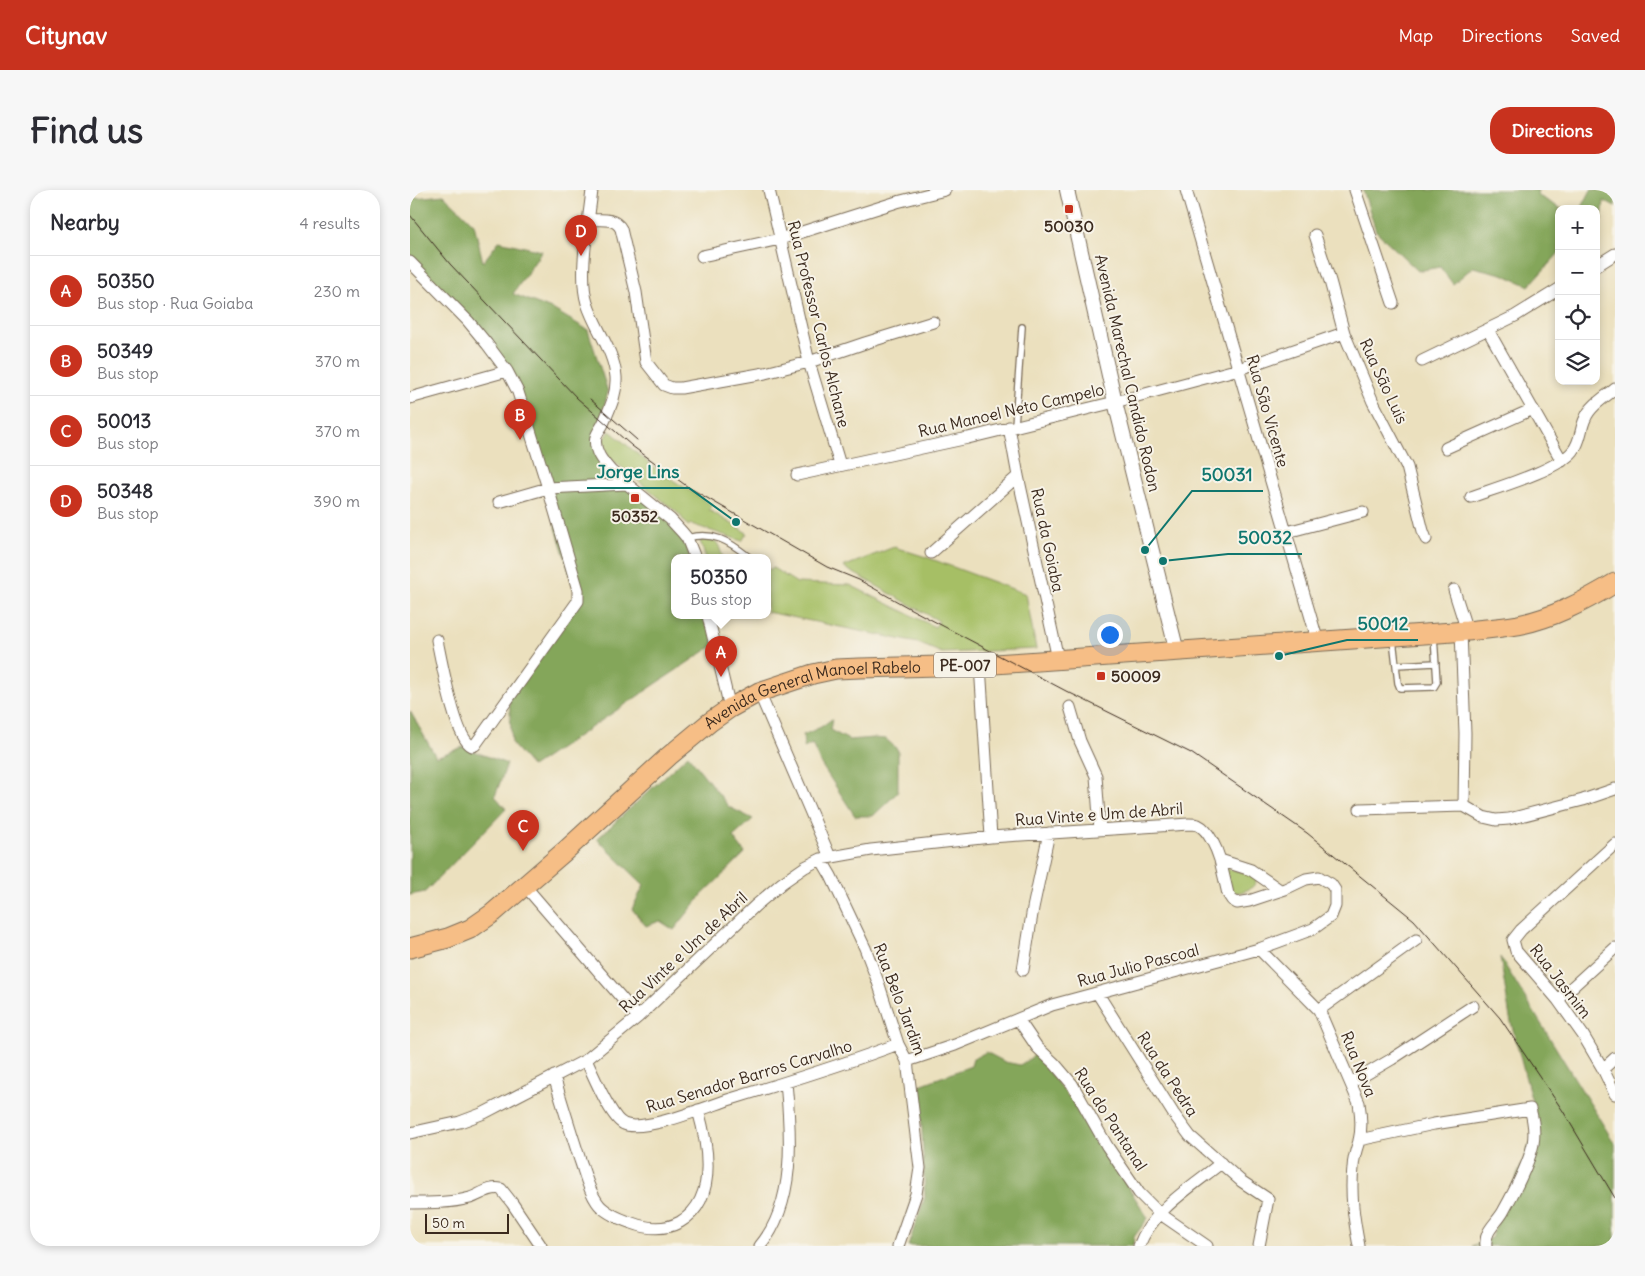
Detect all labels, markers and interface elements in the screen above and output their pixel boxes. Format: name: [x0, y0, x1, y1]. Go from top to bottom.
text: Citynav: [25, 20, 107, 50]
text: Map: [1398, 24, 1433, 47]
text: Directions: [1461, 24, 1543, 47]
text: Saved: [1571, 24, 1620, 47]
button: Directions: [1490, 107, 1615, 154]
text: Find us: [30, 108, 143, 152]
marker: 50030: [1063, 203, 1075, 215]
map controls: [1555, 205, 1600, 385]
button: +: [1555, 205, 1600, 250]
text: Nearby: [50, 209, 120, 236]
text: 4 results: [299, 213, 360, 233]
pin: D: [565, 215, 597, 256]
place label: 50030: [1044, 216, 1094, 236]
street label: Rua Professor Carlos Alchane: [784, 218, 854, 430]
button: −: [1555, 250, 1600, 295]
street label: Avenida Marechal Candido Rodon: [1091, 252, 1165, 494]
text: 50350: [97, 269, 155, 293]
text: A: [61, 281, 71, 301]
text: 230 m: [314, 281, 360, 301]
text: Bus stop · Rua Goiaba: [97, 293, 253, 313]
button: locate: [1555, 295, 1600, 340]
street label: Rua São Luis: [1356, 335, 1412, 427]
text: 50349: [97, 339, 153, 363]
button: layers: [1555, 340, 1600, 385]
text: B: [61, 351, 71, 371]
text: 370 m: [315, 351, 360, 371]
street label: Rua São Vicente: [1242, 352, 1294, 470]
text: Bus stop: [97, 363, 159, 383]
street label: Rua Manoel Neto Campelo: [916, 379, 1106, 441]
pin: B: [504, 399, 536, 440]
text: 50013: [97, 409, 151, 433]
text: C: [61, 421, 71, 441]
text: 370 m: [315, 421, 360, 441]
text: Bus stop: [97, 433, 159, 453]
callout: Jorge Lins: [587, 455, 689, 488]
callout: 50031: [1192, 458, 1263, 491]
text: Jorge Lins: [597, 460, 679, 483]
text: 50031: [1201, 463, 1253, 486]
text: 50348: [97, 479, 153, 503]
street label: Rua da Goiaba: [1027, 486, 1069, 594]
text: D: [60, 491, 72, 511]
text: 390 m: [313, 491, 360, 511]
marker: 50352: [629, 492, 641, 504]
text: Bus stop: [97, 503, 159, 523]
place label: 50352: [612, 506, 659, 526]
callout: 50032: [1228, 521, 1302, 554]
text: 50032: [1238, 526, 1292, 549]
popup: [671, 554, 771, 619]
text: 50350: [690, 565, 748, 589]
text: Bus stop: [690, 589, 752, 609]
callout: 50012: [1347, 607, 1418, 640]
text: 50012: [1357, 612, 1409, 635]
your location: [1097, 622, 1123, 648]
pin: A: [705, 636, 737, 677]
road number: PE-007: [934, 652, 996, 678]
street label: Avenida General Manoel Rabelo: [699, 656, 921, 733]
place label: 50009: [1111, 666, 1161, 686]
marker: 50009: [1095, 670, 1107, 682]
street label: Rua Vinte e Um de Abril: [1014, 798, 1184, 830]
pin: C: [507, 810, 539, 851]
street label: Rua Vinte e Um de Abril: [615, 887, 751, 1017]
street label: Rua Julio Pascoal: [1075, 939, 1201, 991]
street label: Rua Belo Jardim: [869, 940, 931, 1058]
street label: Rua Jasmim: [1526, 940, 1596, 1022]
street label: Rua da Pedra: [1133, 1028, 1203, 1120]
street label: Rua Nova: [1337, 1028, 1381, 1100]
street label: Rua Senador Barros Carvalho: [644, 1035, 854, 1117]
street label: Rua do Pantanal: [1070, 1064, 1152, 1174]
scale bar: [425, 1211, 509, 1234]
text: 50 m: [432, 1214, 465, 1232]

